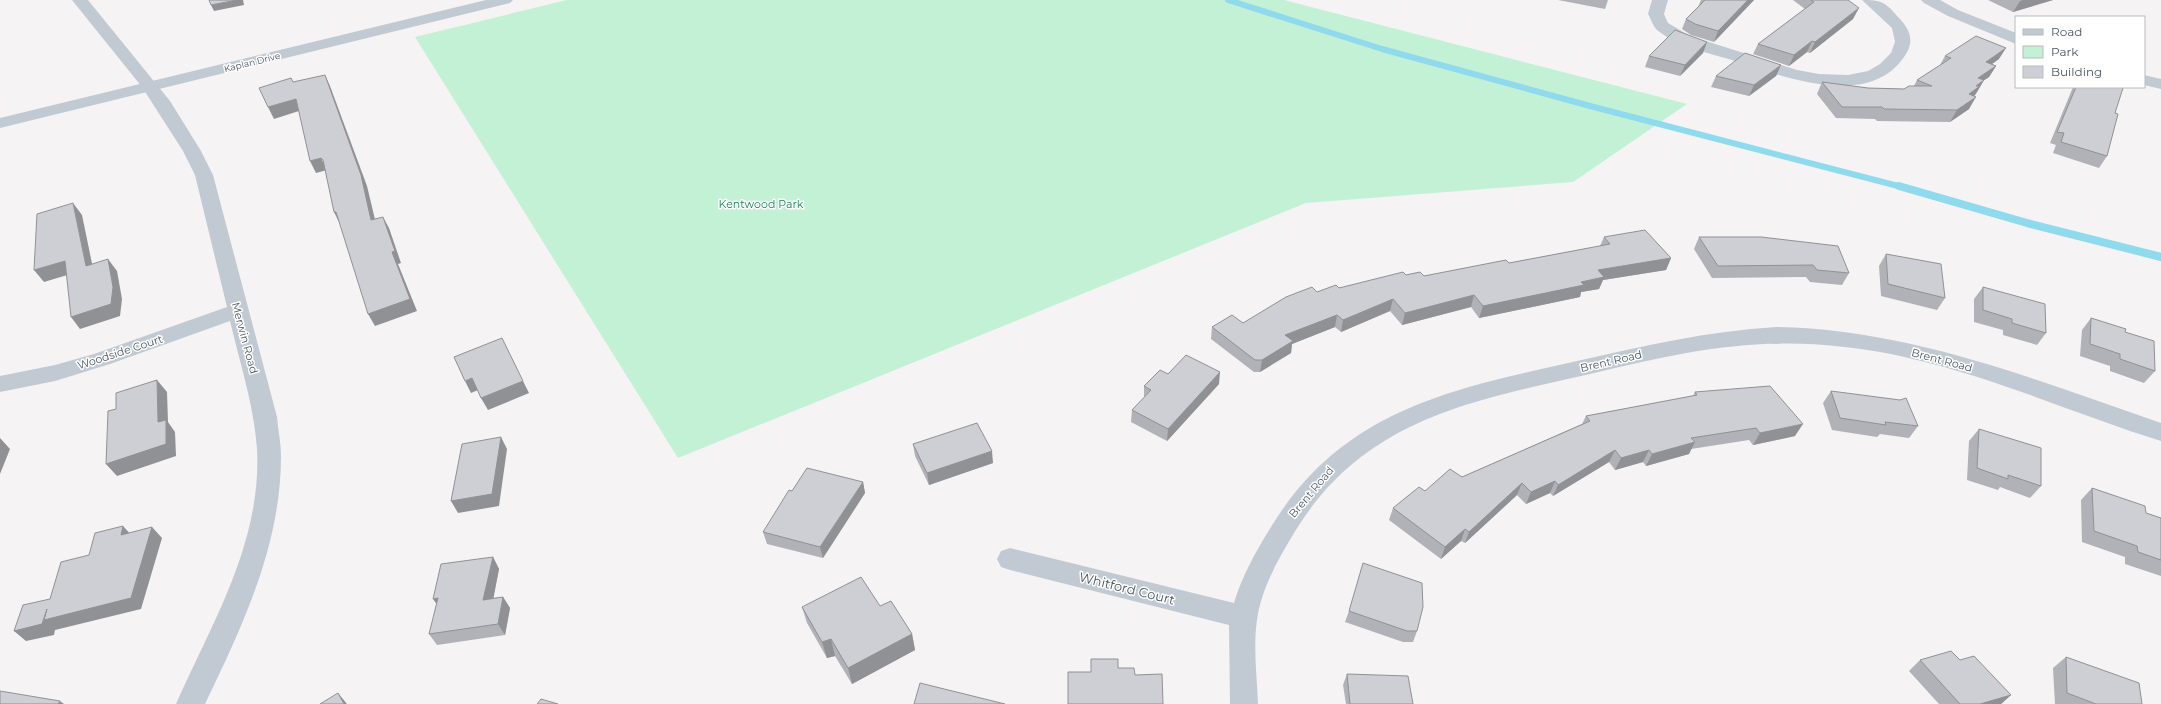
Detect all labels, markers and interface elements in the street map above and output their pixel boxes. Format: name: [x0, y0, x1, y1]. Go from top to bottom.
legend: [2015, 16, 2145, 88]
text: Road: [2051, 24, 2082, 39]
text: Park: [2051, 44, 2079, 59]
street label: Kaplan Drive: [223, 50, 282, 74]
text: Building: [2051, 64, 2102, 79]
park label: Kentwood Park: [719, 197, 804, 211]
street label: Merwin Road: [229, 301, 261, 375]
street label: Woodside Court: [75, 331, 165, 372]
street label: Brent Road: [1910, 345, 1974, 375]
street label: Brent Road: [1579, 347, 1643, 375]
street label: Brent Road: [1285, 463, 1337, 521]
street label: Whitford Court: [1078, 568, 1176, 608]

